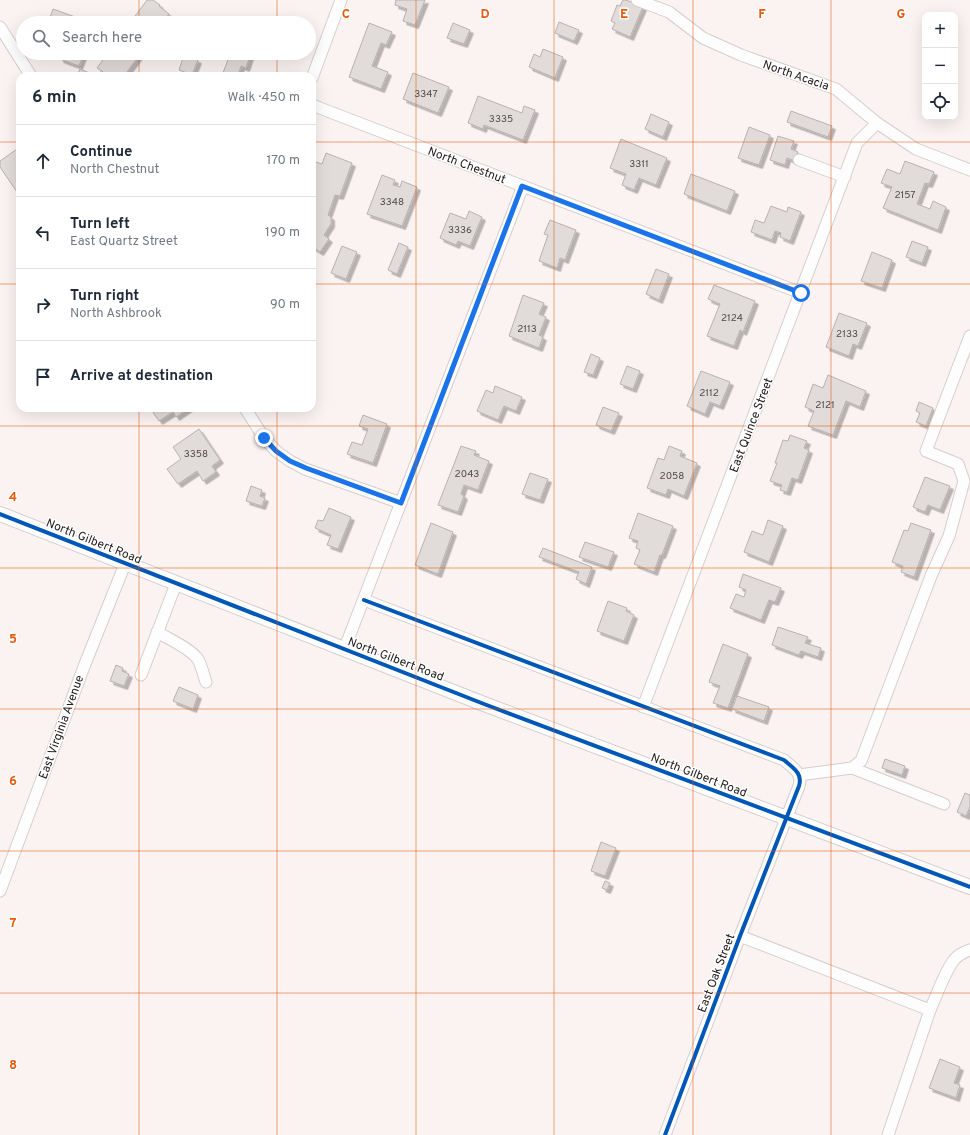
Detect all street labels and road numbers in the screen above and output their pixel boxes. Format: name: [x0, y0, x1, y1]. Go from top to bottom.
street label: North Acacia: [760, 57, 831, 95]
street label: North Chestnut: [425, 144, 508, 188]
street label: East Quince Street: [727, 376, 777, 475]
street label: North Gilbert Road: [43, 515, 144, 568]
street label: North Gilbert Road: [345, 634, 446, 686]
street label: East Virginia Avenue: [36, 673, 88, 782]
street label: North Gilbert Road: [648, 750, 749, 802]
street label: East Oak Street: [695, 932, 739, 1015]

